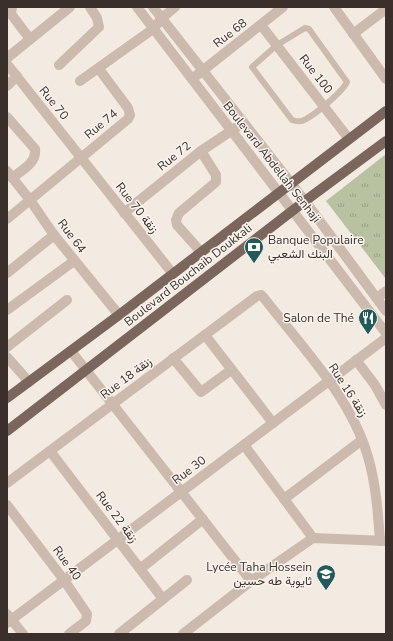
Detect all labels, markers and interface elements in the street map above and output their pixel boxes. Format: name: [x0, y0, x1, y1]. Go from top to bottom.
street label: Rue 68: [210, 15, 250, 51]
street label: Rue 100: [296, 51, 336, 97]
street label: Rue 70: [36, 83, 72, 123]
street label: Boulevard Abdellah Senhaji: [220, 98, 324, 226]
street label: Rue 74: [81, 105, 121, 143]
street label: Rue 72: [154, 138, 194, 174]
street label: Rue 70 زنقة: [112, 179, 162, 237]
street label: Rue 64: [54, 216, 90, 256]
street label: Boulevard Bouchaib Doukkali: [121, 220, 255, 330]
place label: Banque Populaire البنك الشعبي: [268, 232, 364, 264]
bank icon: Banque Populaire البنك الشعبي: [243, 236, 265, 264]
restaurant icon: Salon de Thé: [357, 307, 379, 335]
place label: Salon de Thé: [283, 310, 354, 326]
street label: Rue 18 زنقة: [97, 353, 155, 403]
street label: Rue 16 زنقة: [325, 360, 371, 420]
street label: Rue 30: [169, 452, 209, 488]
street label: Rue 22 زنقة: [92, 488, 142, 546]
street label: Rue 40: [49, 543, 85, 583]
place label: Lycée Taha Hossein ثايوية طه حسين: [206, 559, 312, 589]
school or university icon: Lycée Taha Hossein ثايوية طه حسين: [315, 563, 337, 591]

